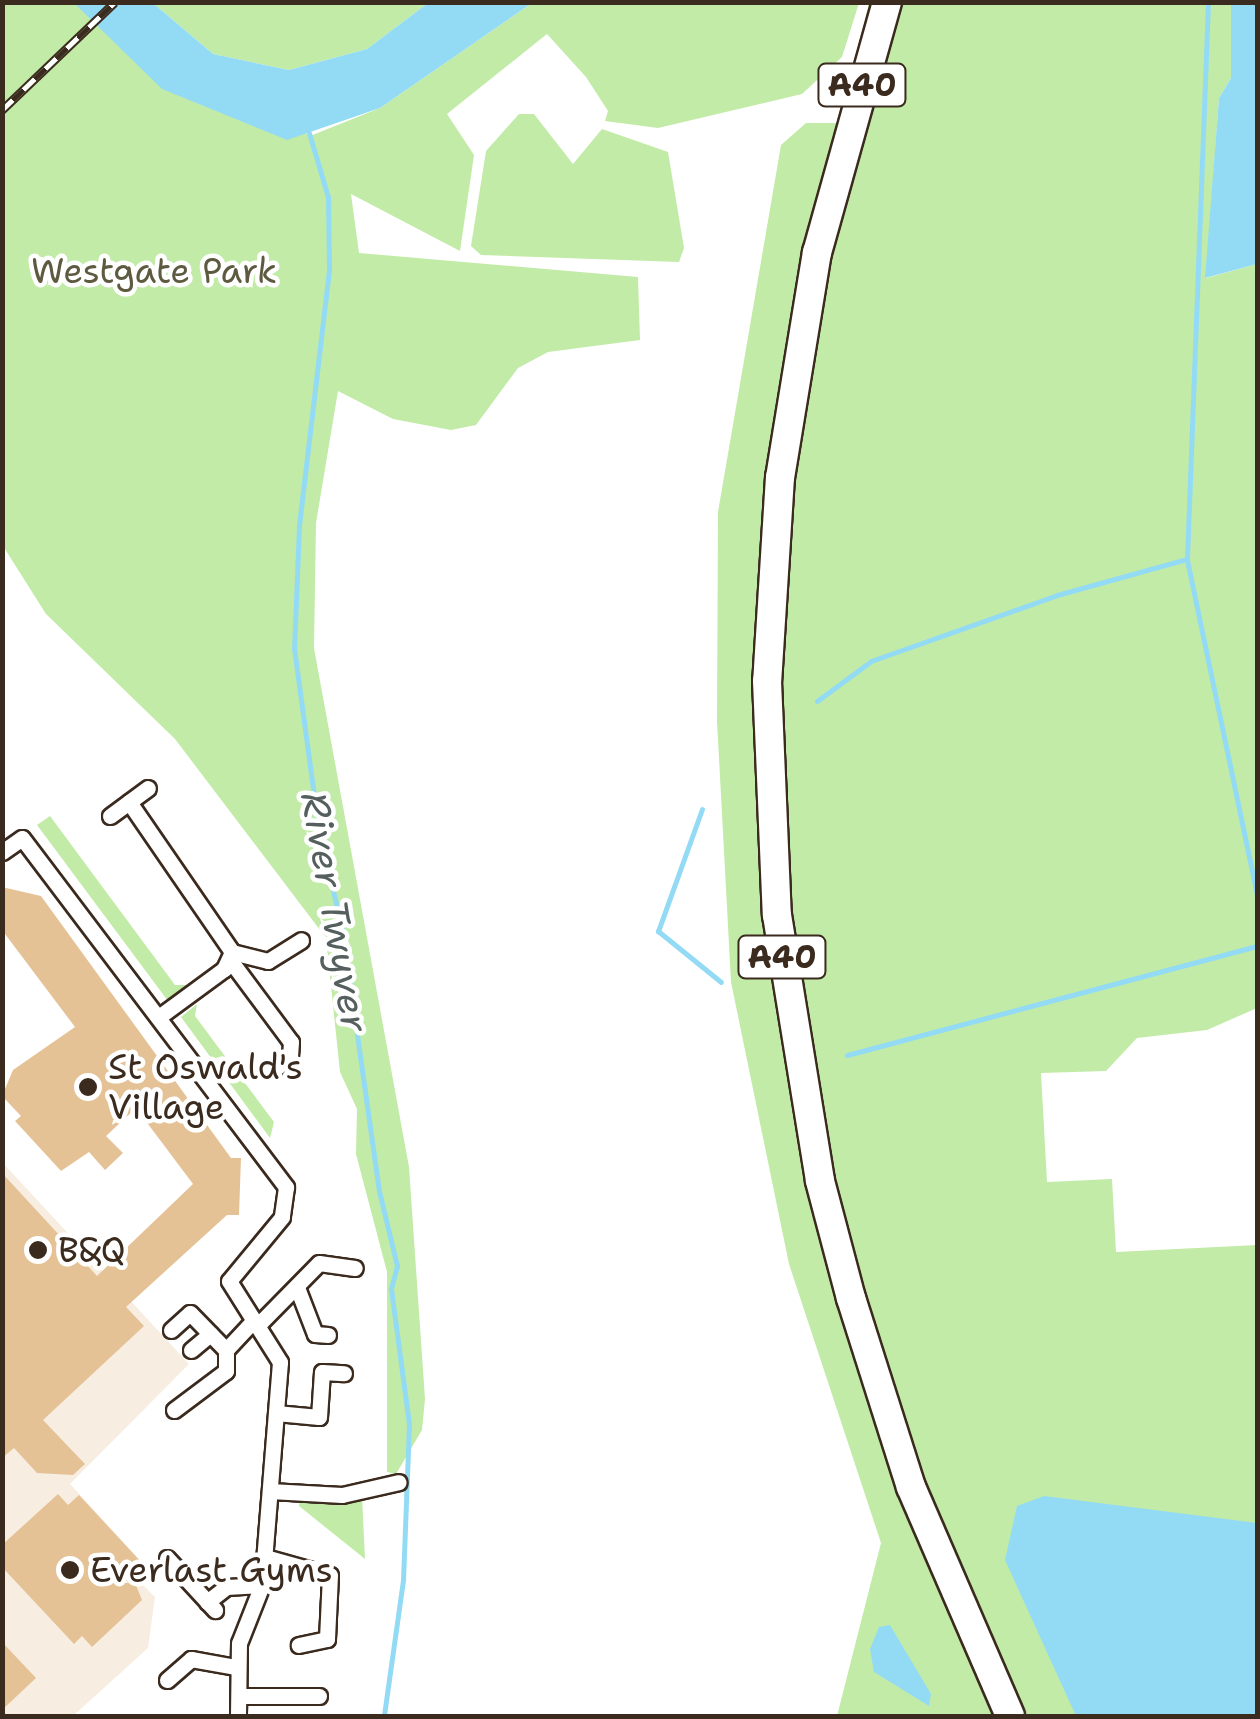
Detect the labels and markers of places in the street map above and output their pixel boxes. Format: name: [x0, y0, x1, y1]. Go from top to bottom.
place label: St Oswald's Village: [108, 1046, 303, 1128]
marker: St Oswald's Village: [77, 1076, 99, 1098]
place label: B&Q: [58, 1229, 126, 1271]
marker: B&Q: [27, 1239, 49, 1261]
place label: Everlast Gyms: [90, 1549, 333, 1591]
marker: Everlast Gyms: [59, 1559, 81, 1581]

